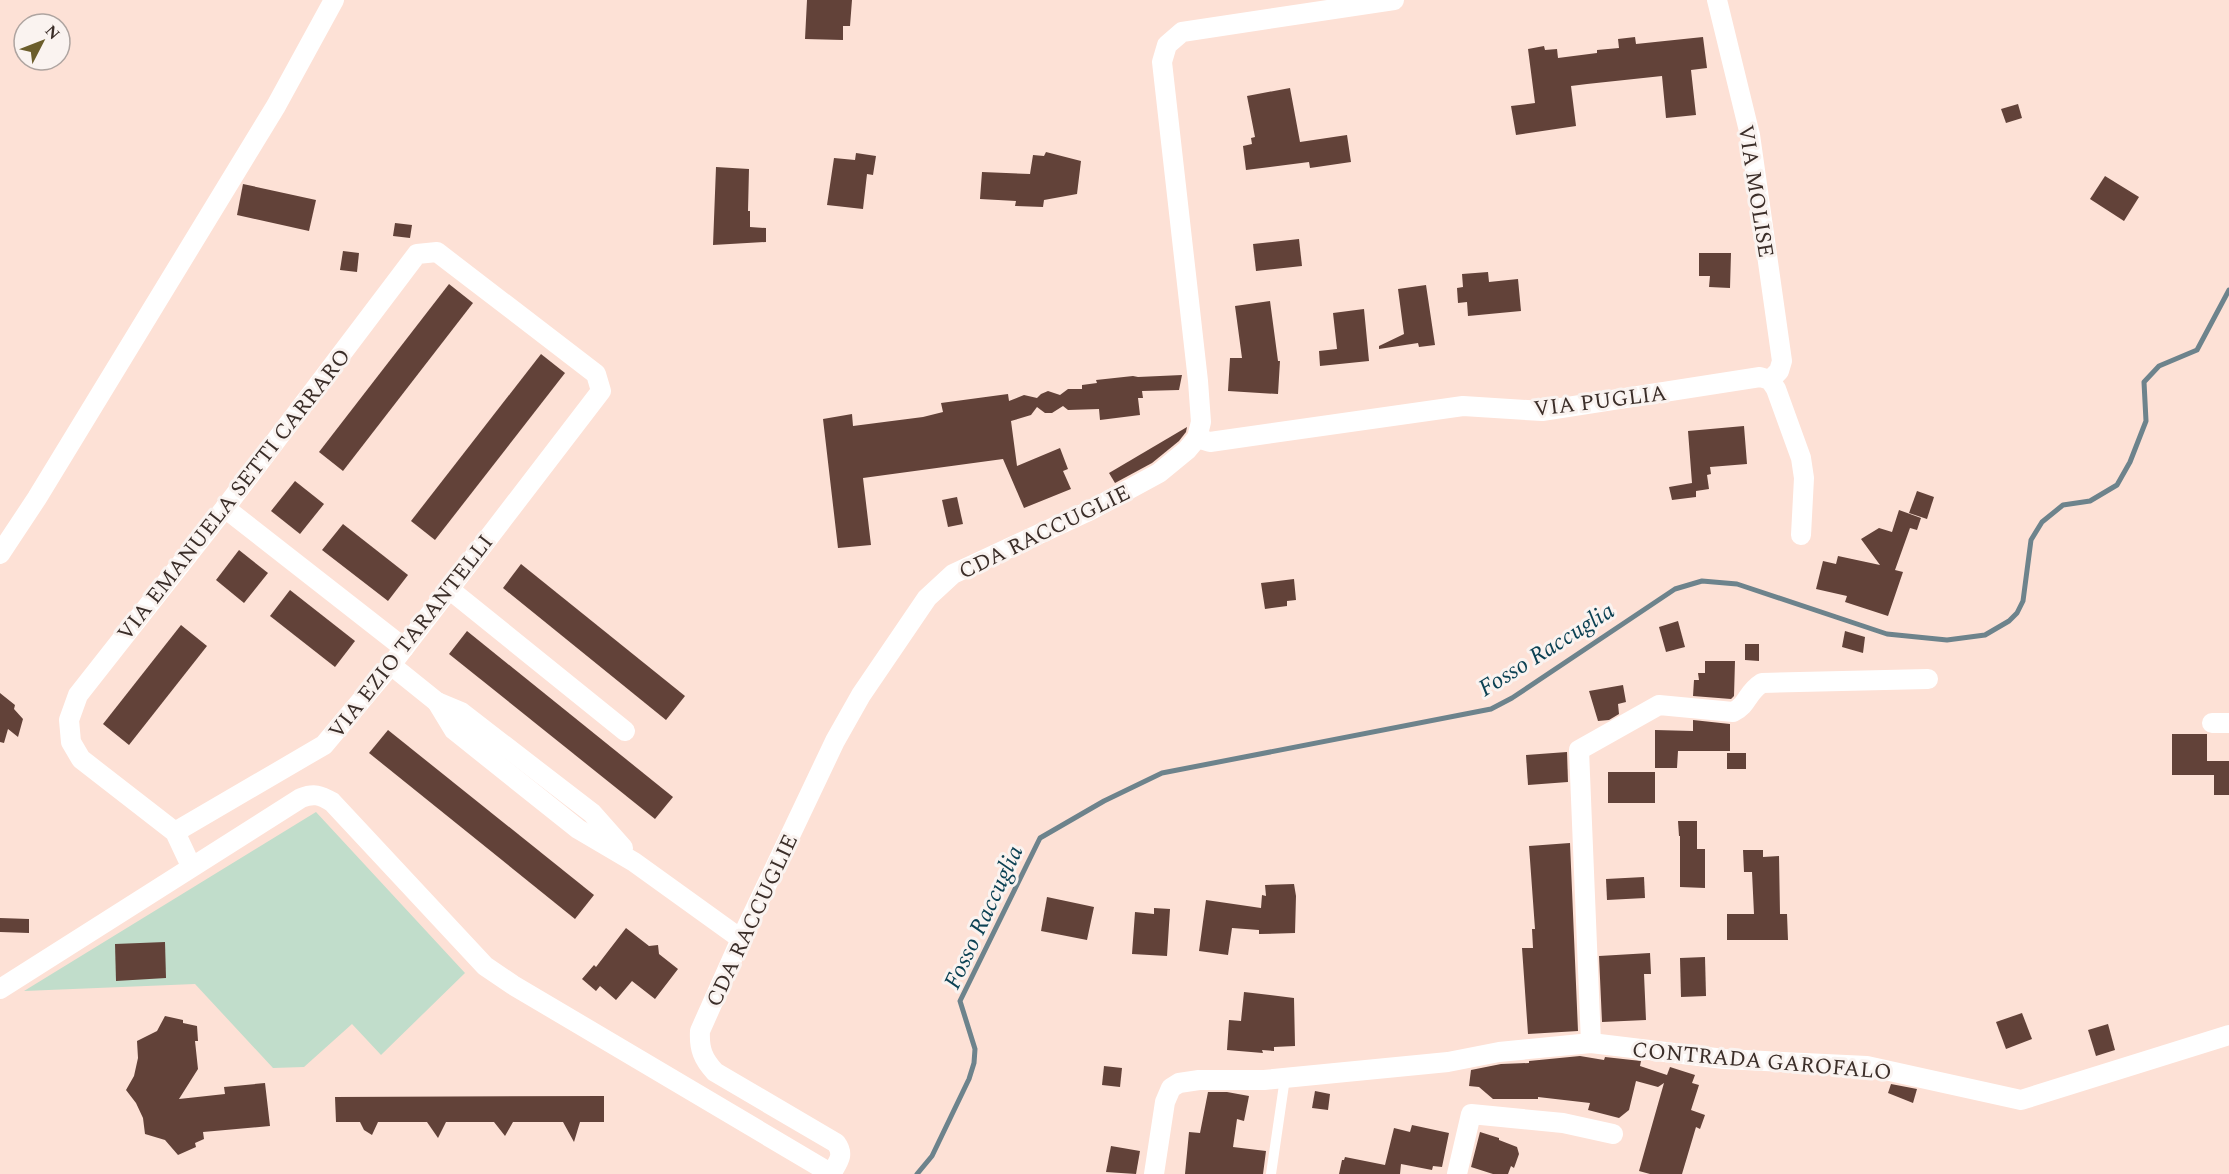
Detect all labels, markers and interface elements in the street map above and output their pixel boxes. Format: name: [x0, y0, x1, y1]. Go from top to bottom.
north arrow: [12, 12, 72, 72]
text: N: [39, 20, 66, 46]
street label: VIA MOLISE: [1729, 123, 1782, 260]
street label: VIA EMANUELA SETTI CARRARO: [109, 342, 359, 648]
street label: VIA PUGLIA: [1532, 377, 1669, 426]
street label: CDA RACCUGLIE: [953, 476, 1136, 588]
street label: VIA EZIO TARANTELLI: [321, 528, 502, 746]
water label: Fosso Raccuglia: [1471, 593, 1622, 706]
street label: CDA RACCUGLIE: [698, 829, 807, 1013]
water label: Fosso Raccuglia: [935, 839, 1033, 995]
street label: CONTRADA GAROFALO: [1631, 1034, 1893, 1089]

